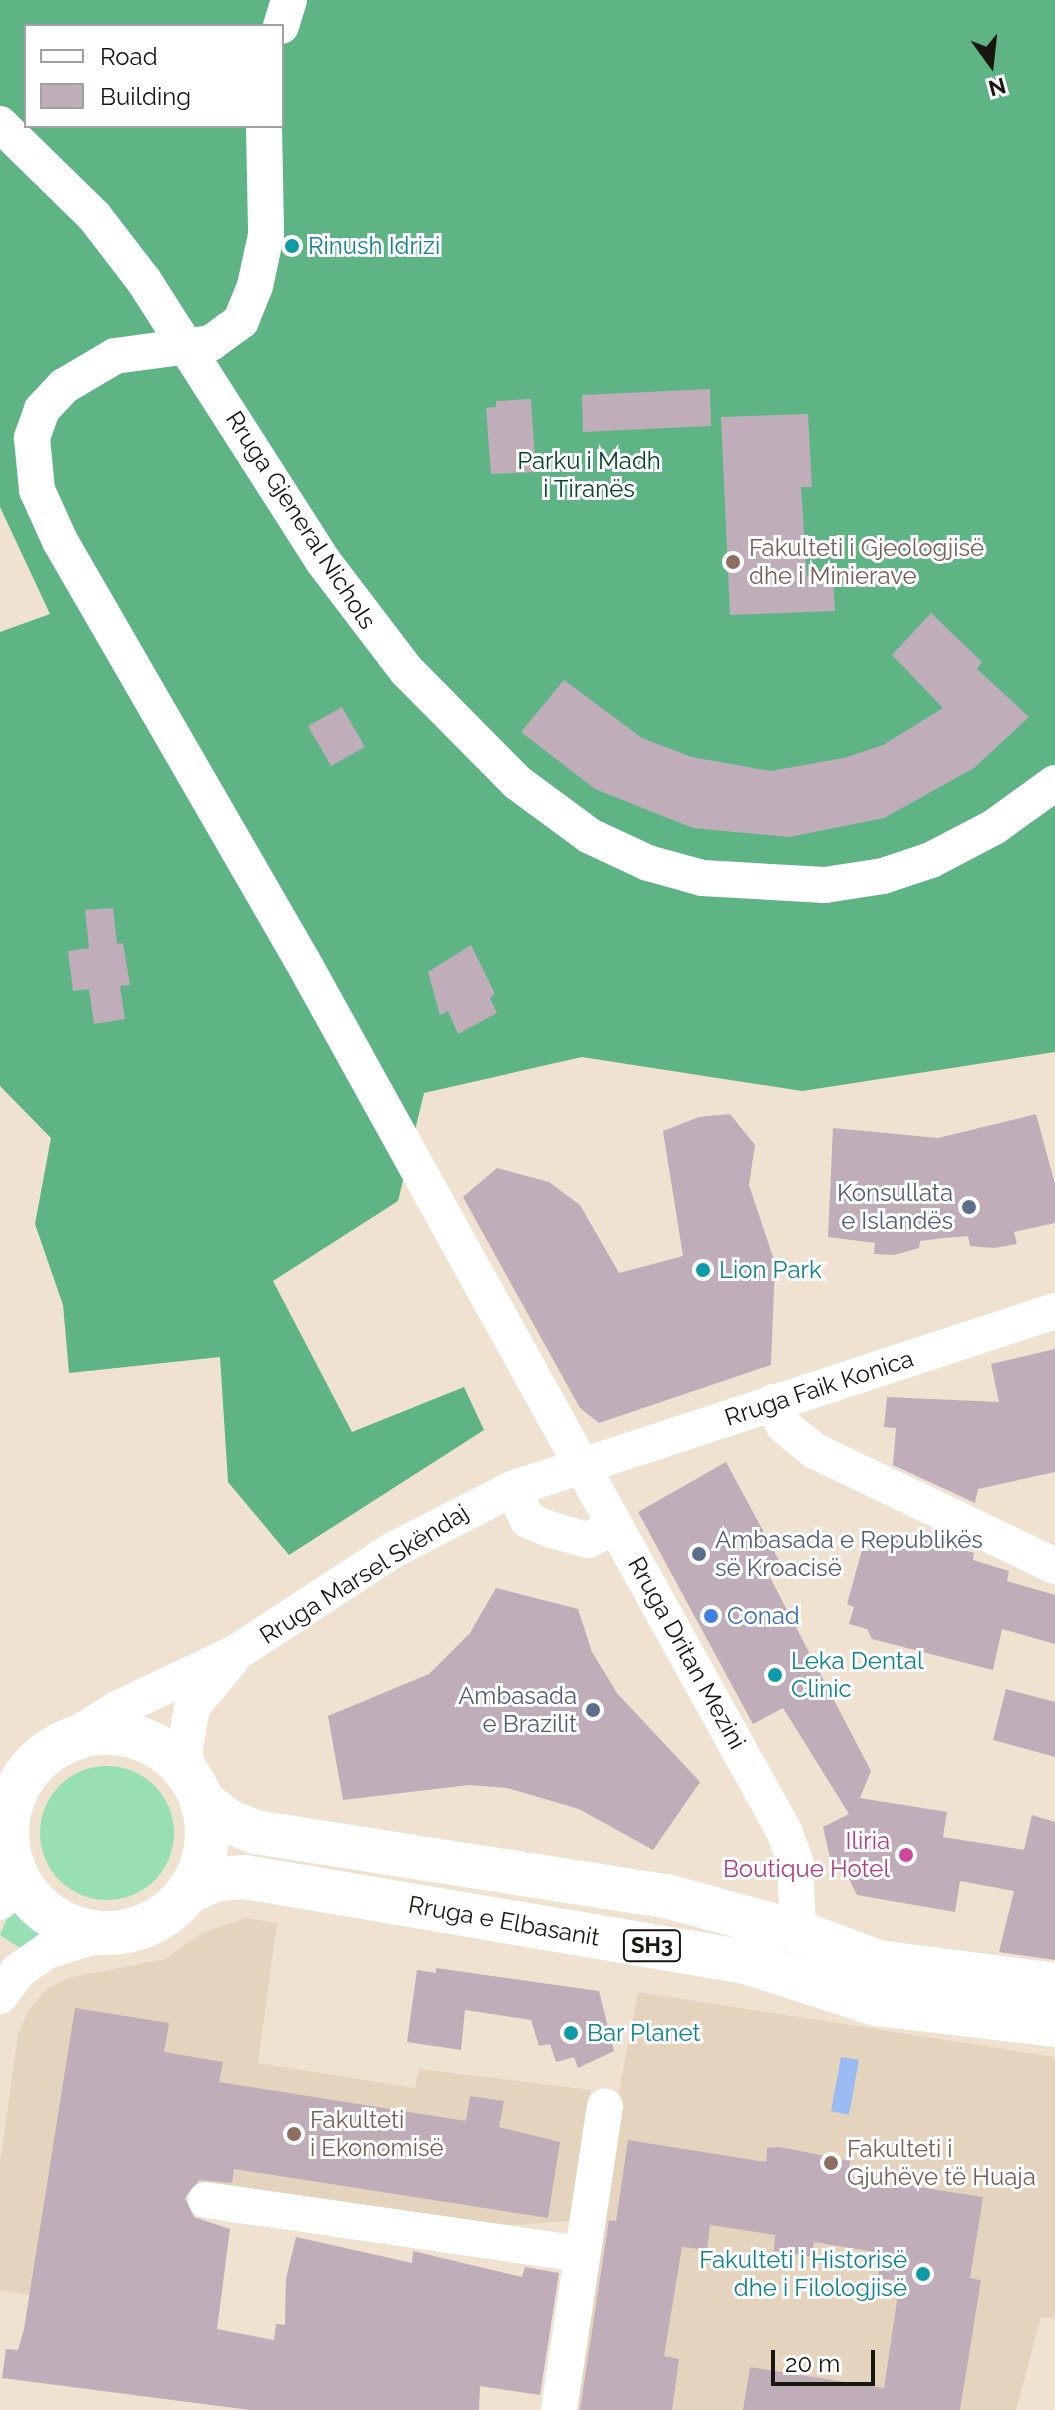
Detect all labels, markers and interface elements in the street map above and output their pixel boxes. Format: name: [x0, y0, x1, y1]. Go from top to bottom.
legend: [24, 24, 284, 128]
north arrow: [951, 24, 1031, 104]
text: Road: [100, 42, 158, 71]
text: N: [986, 72, 1009, 102]
text: Building: [100, 82, 191, 111]
place label: Rinush Idrizi: [308, 232, 440, 260]
marker: Rinush Idrizi: [283, 237, 301, 255]
street label: Rruga Gjeneral Nichols: [220, 405, 382, 635]
park label: Parku i Madh i Tiranës: [517, 447, 661, 503]
place label: Fakulteti i Gjeologjisë dhe i Minierave: [749, 534, 984, 590]
marker: Fakulteti i Gjeologjisë dhe i Minierave: [724, 553, 742, 571]
place label: Konsullata e Islandës: [837, 1179, 953, 1235]
marker: Konsullata e Islandës: [960, 1198, 978, 1216]
place label: Lion Park: [719, 1256, 822, 1284]
marker: Lion Park: [694, 1261, 712, 1279]
street label: Rruga Faik Konica: [721, 1344, 917, 1432]
street label: Rruga Marsel Skëndaj: [254, 1498, 474, 1650]
place label: Ambasada e Republikës së Kroacisë: [715, 1526, 983, 1582]
marker: Ambasada e Republikës së Kroacisë: [690, 1545, 708, 1563]
street label: Rruga Dritan Mezini: [622, 1552, 752, 1754]
place label: Conad: [727, 1602, 800, 1630]
marker: Conad: [702, 1607, 720, 1625]
place label: Leka Dental Clinic: [791, 1647, 923, 1703]
marker: Leka Dental Clinic: [766, 1666, 784, 1684]
place label: Ambasada e Brazilit: [458, 1682, 577, 1738]
marker: Ambasada e Brazilit: [584, 1701, 602, 1719]
place label: Iliria Boutique Hotel: [723, 1827, 890, 1883]
marker: Iliria Boutique Hotel: [897, 1846, 915, 1864]
street label: Rruga e Elbasanit: [406, 1890, 602, 1952]
road number: SH3: [622, 1928, 682, 1964]
place label: Bar Planet: [587, 2019, 701, 2047]
marker: Bar Planet: [562, 2024, 580, 2042]
place label: Fakulteti i Ekonomisë: [310, 2106, 444, 2162]
marker: Fakulteti i Ekonomisë: [285, 2125, 303, 2143]
place label: Fakulteti i Gjuhëve të Huaja: [847, 2135, 1036, 2191]
marker: Fakulteti i Gjuhëve të Huaja: [822, 2154, 840, 2172]
place label: Fakulteti i Historisë dhe i Filologjisë: [699, 2246, 907, 2302]
marker: Fakulteti i Historisë dhe i Filologjisë: [914, 2265, 932, 2283]
scale bar: [775, 2334, 879, 2384]
text: 20 m: [785, 2349, 840, 2378]

